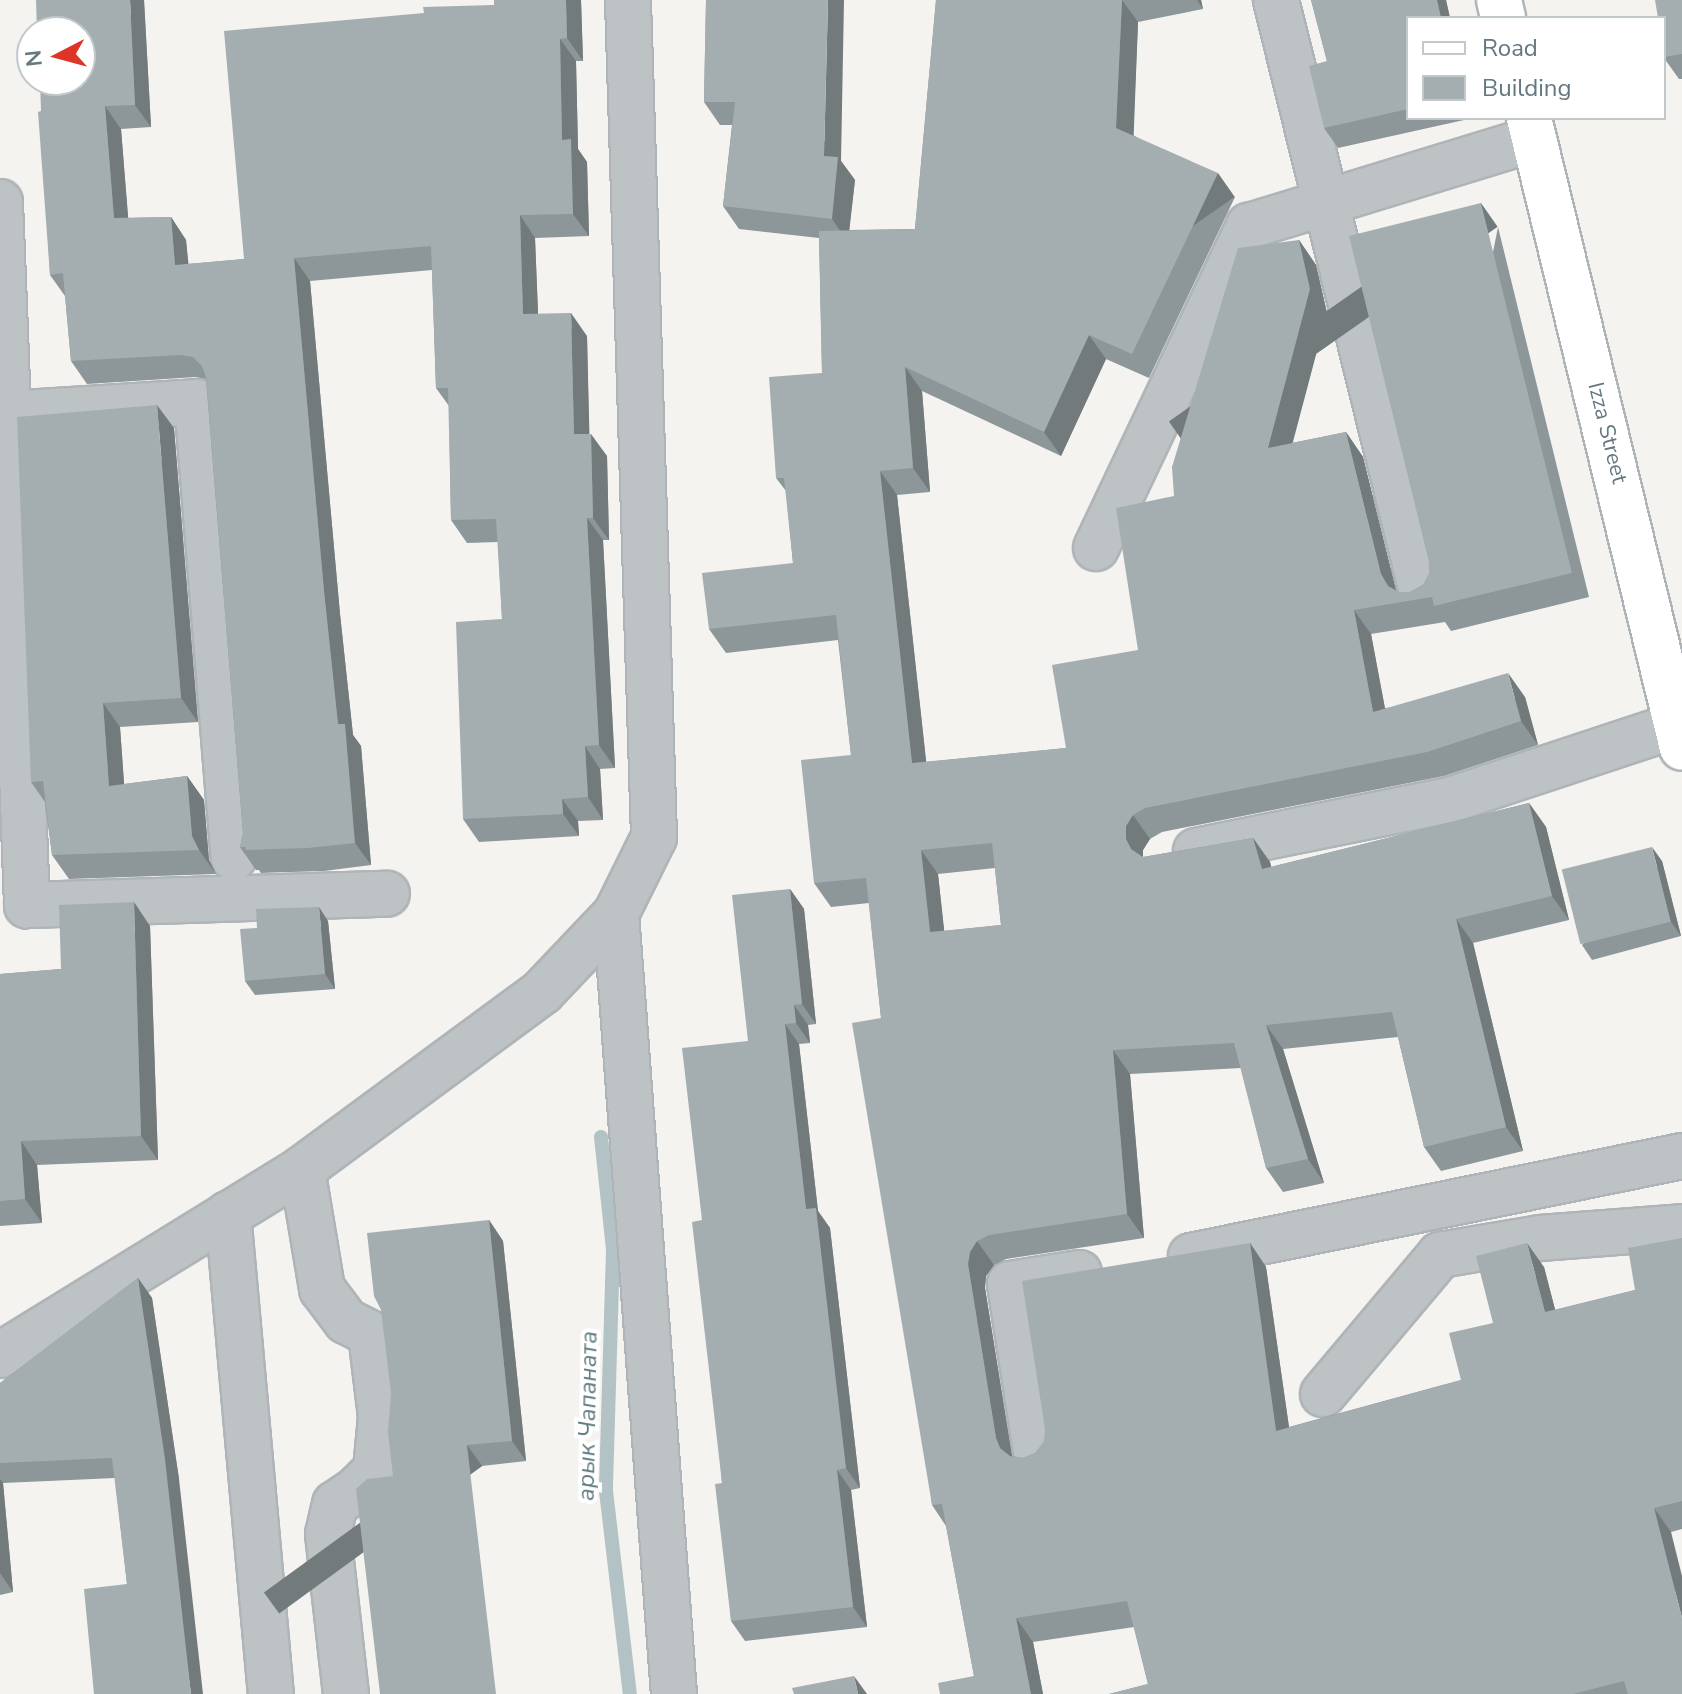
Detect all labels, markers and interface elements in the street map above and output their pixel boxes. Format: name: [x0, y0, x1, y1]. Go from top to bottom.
north arrow: [16, 16, 96, 96]
legend: [1406, 16, 1666, 120]
text: Road: [1482, 32, 1538, 64]
text: N: [18, 49, 50, 68]
text: Building: [1482, 72, 1572, 104]
street label: Izza Street: [1582, 380, 1632, 486]
water label: арык Чапаната: [572, 1331, 604, 1501]

